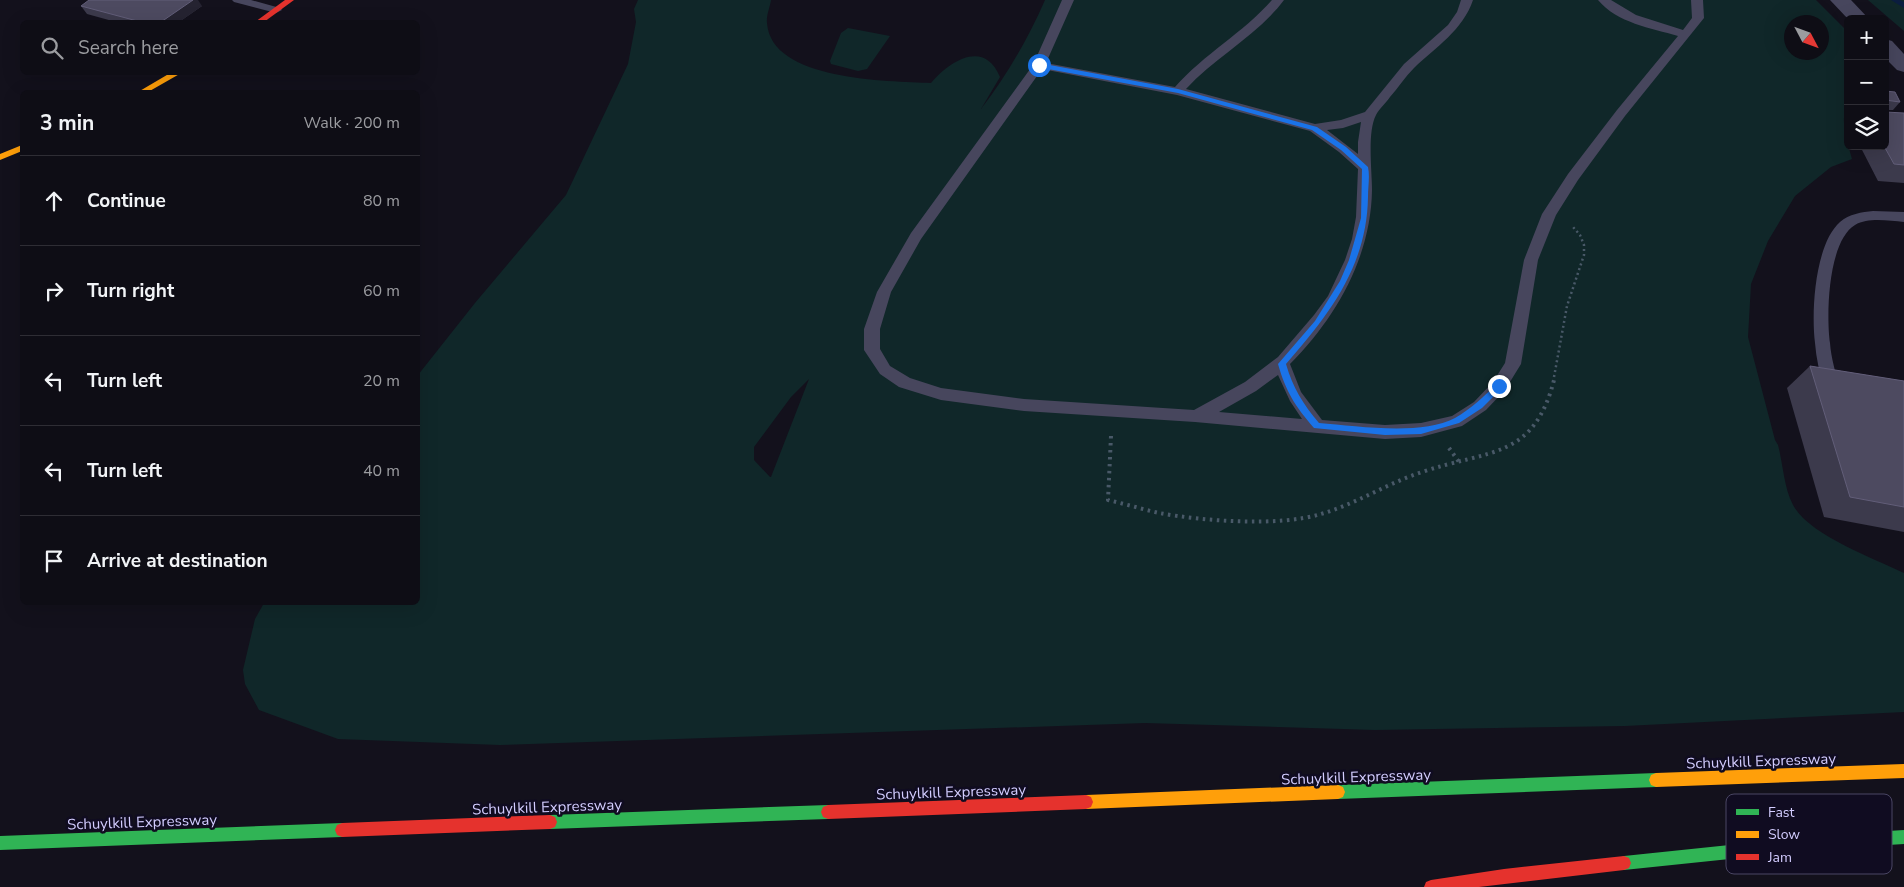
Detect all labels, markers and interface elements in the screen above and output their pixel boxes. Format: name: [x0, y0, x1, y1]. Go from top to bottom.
north arrow: [1784, 15, 1829, 60]
map controls: [1844, 15, 1889, 150]
button: +: [1844, 15, 1889, 60]
search box: [20, 20, 420, 75]
icon: search: [38, 34, 66, 62]
text: Search here: [78, 35, 179, 61]
route start: [1028, 54, 1051, 77]
button: −: [1844, 60, 1889, 105]
button: layers: [1844, 105, 1889, 150]
text: 3 min: [40, 109, 94, 137]
text: Walk · 200 m: [304, 112, 400, 134]
icon: ahead: [40, 187, 68, 215]
text: Continue: [87, 188, 166, 214]
text: 80 m: [363, 190, 400, 212]
icon: right: [40, 277, 68, 305]
text: Turn right: [87, 278, 174, 304]
text: 60 m: [363, 280, 400, 302]
icon: left: [40, 367, 68, 395]
text: Turn left: [87, 368, 162, 394]
text: 20 m: [363, 370, 400, 392]
route end: [1488, 375, 1511, 398]
icon: left: [40, 457, 68, 485]
text: Turn left: [87, 458, 162, 484]
text: 40 m: [363, 460, 400, 482]
icon: arrive: [40, 547, 68, 575]
text: Arrive at destination: [87, 548, 268, 574]
street label: Schuylkill Expressway: [1686, 748, 1837, 774]
street label: Schuylkill Expressway: [1281, 764, 1432, 790]
street label: Schuylkill Expressway: [876, 779, 1027, 805]
street label: Schuylkill Expressway: [472, 794, 623, 820]
legend: [1726, 794, 1892, 874]
text: Fast: [1768, 803, 1794, 822]
street label: Schuylkill Expressway: [67, 809, 218, 835]
text: Slow: [1768, 825, 1800, 844]
text: Jam: [1767, 848, 1792, 867]

